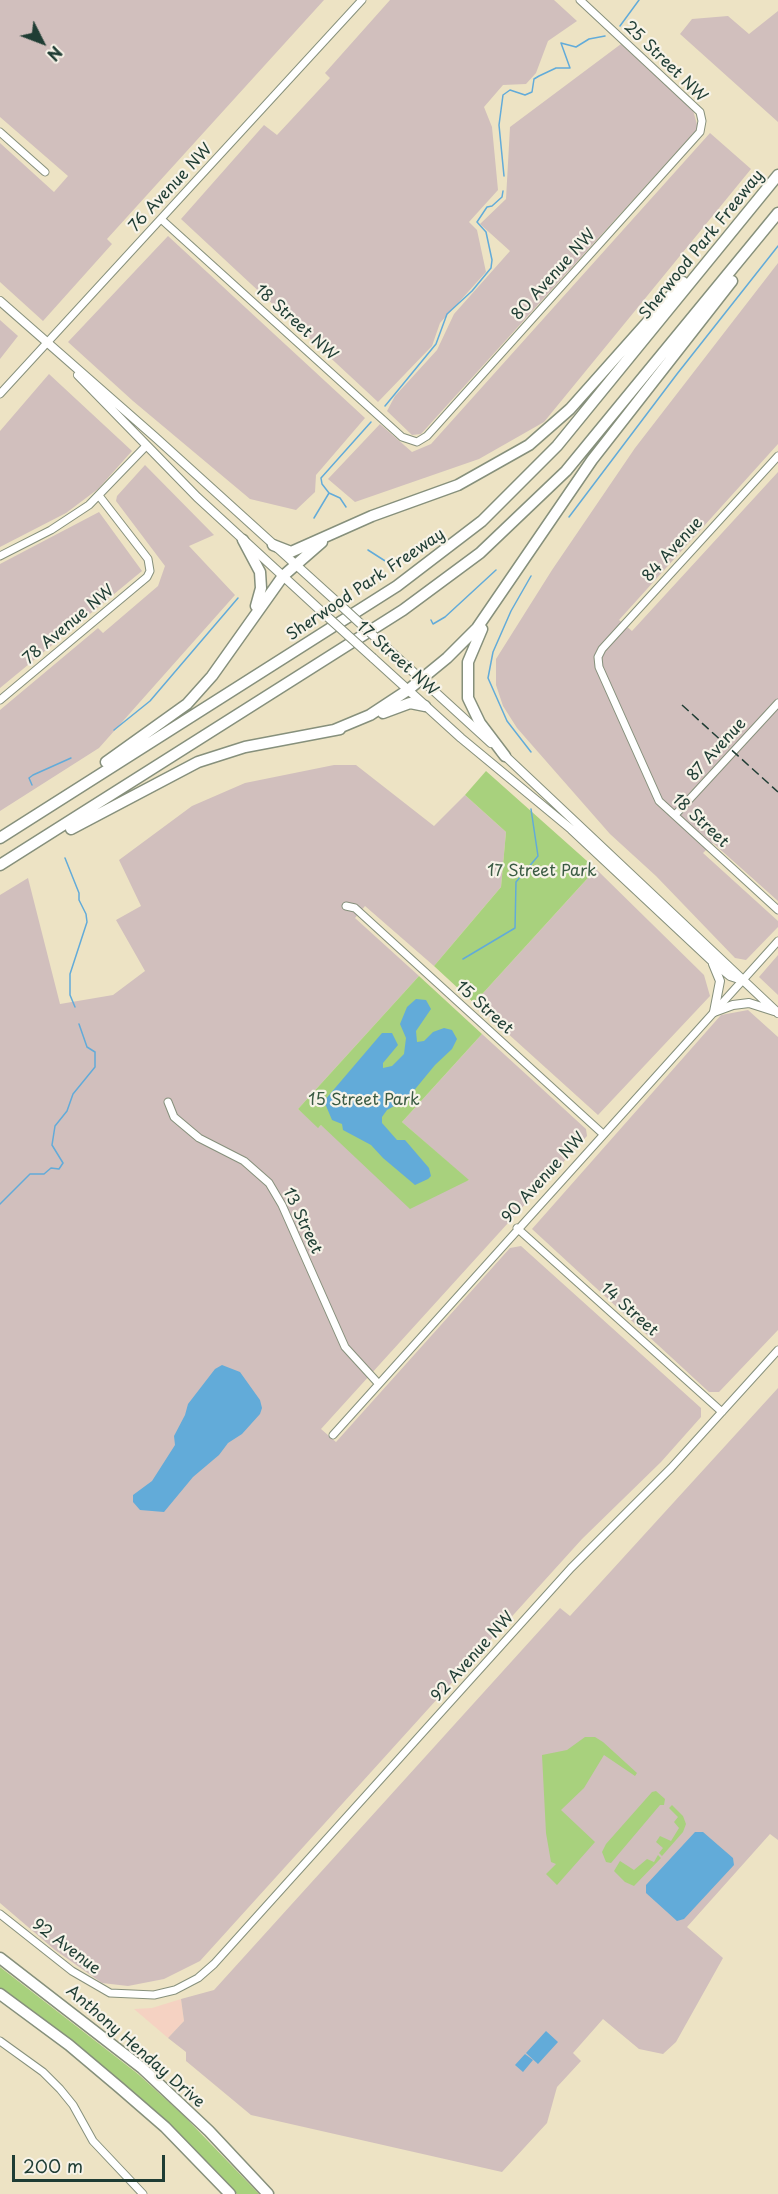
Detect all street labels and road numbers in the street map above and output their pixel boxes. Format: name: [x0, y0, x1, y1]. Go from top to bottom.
street label: 25 Street NW: [619, 17, 711, 107]
street label: 76 Avenue NW: [125, 140, 217, 236]
street label: Sherwood Park Freeway: [636, 167, 768, 323]
street label: 80 Avenue NW: [508, 225, 600, 325]
street label: 18 Street NW: [251, 281, 341, 365]
street label: 84 Avenue: [639, 514, 707, 586]
street label: Sherwood Park Freeway: [283, 525, 449, 645]
street label: 78 Avenue NW: [20, 581, 118, 669]
street label: 17 Street NW: [352, 617, 442, 701]
street label: 87 Avenue: [684, 714, 750, 786]
street label: 18 Street: [668, 790, 732, 852]
street label: 15 Street: [451, 977, 517, 1039]
street label: 90 Avenue NW: [498, 1129, 590, 1227]
street label: 13 Street: [278, 1185, 326, 1257]
street label: 14 Street: [596, 1279, 662, 1341]
street label: 92 Avenue NW: [428, 1608, 518, 1706]
street label: 92 Avenue: [28, 1915, 104, 1979]
street label: Anthony Henday Drive: [62, 1982, 208, 2112]

